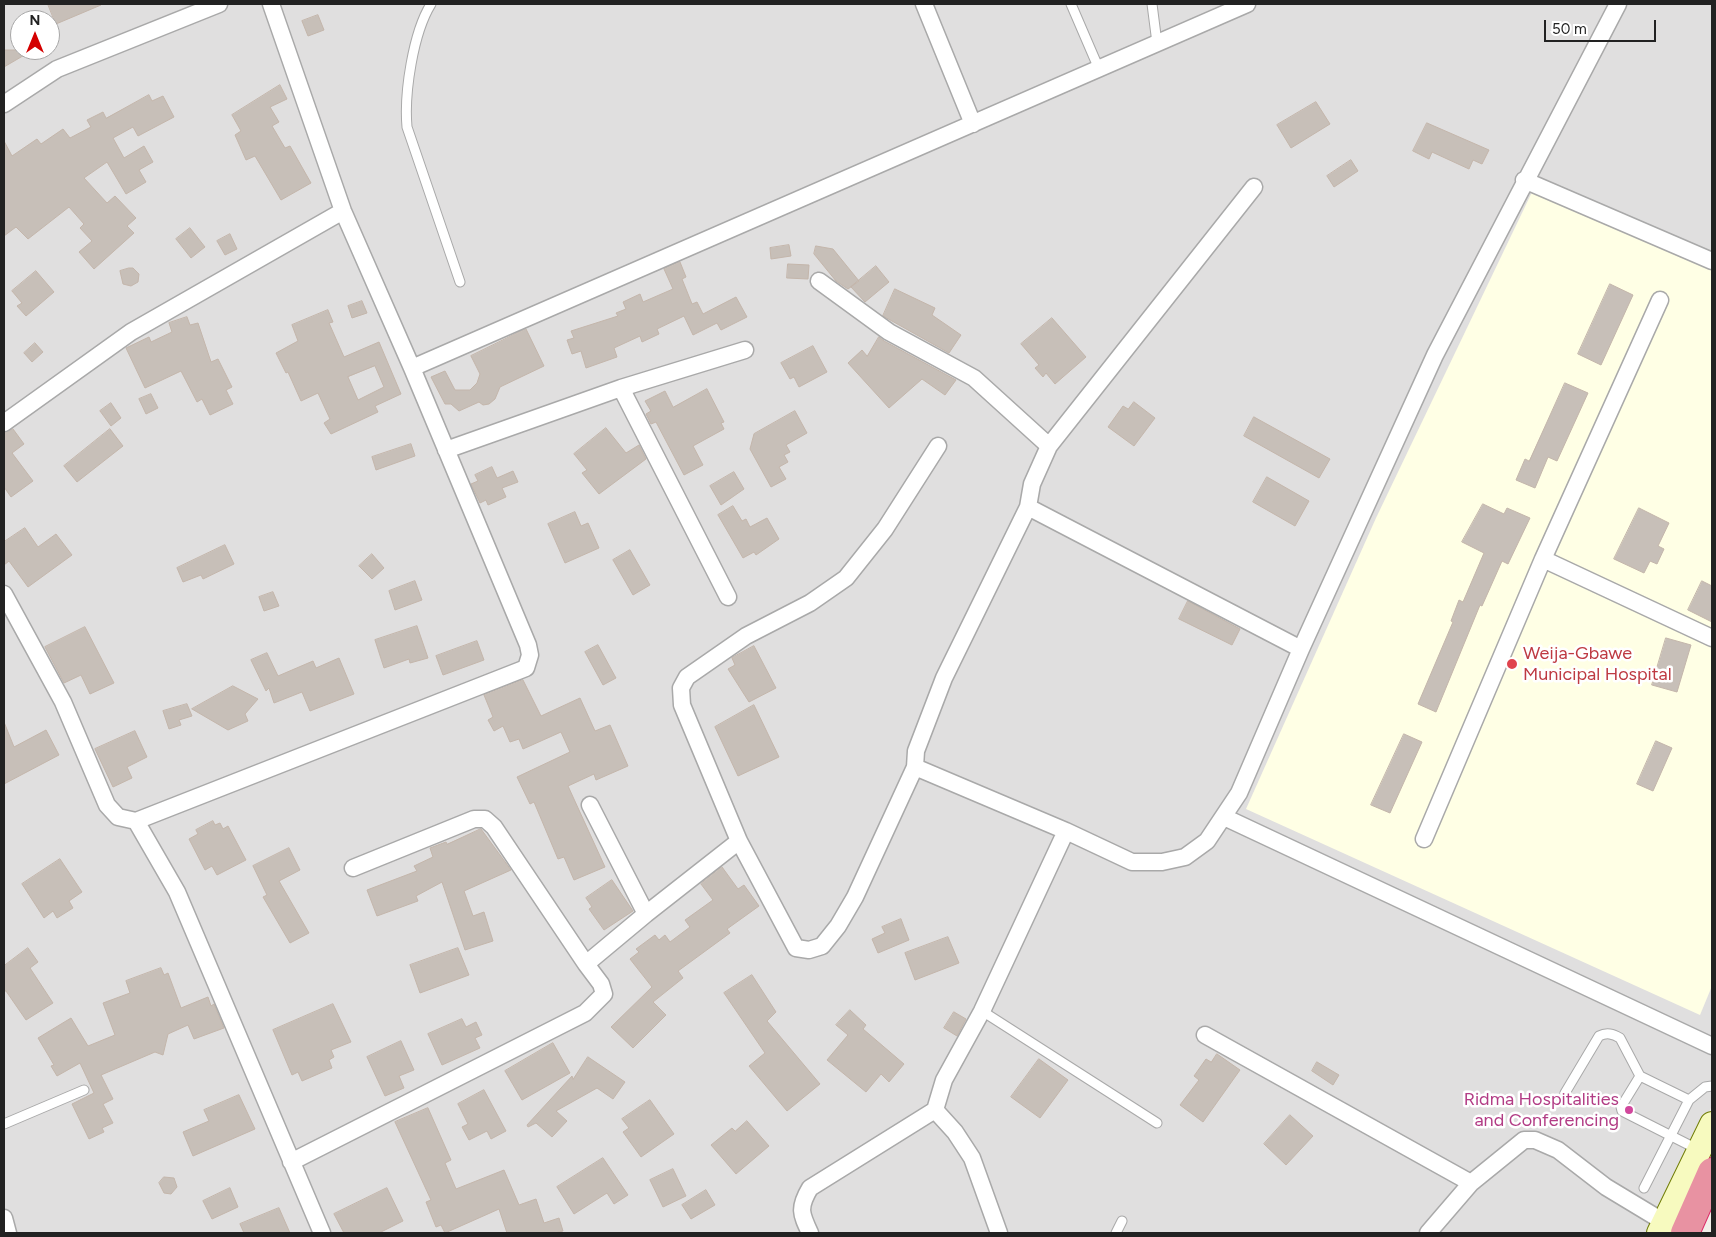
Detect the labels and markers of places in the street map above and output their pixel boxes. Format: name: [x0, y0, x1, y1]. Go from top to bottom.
place label: Weija-Gbawe Municipal Hospital: [1523, 643, 1672, 686]
marker: Weija-Gbawe Municipal Hospital: [1505, 657, 1519, 671]
place label: Ridma Hospitalities and Conferencing: [1464, 1089, 1619, 1132]
marker: Ridma Hospitalities and Conferencing: [1623, 1104, 1635, 1116]

